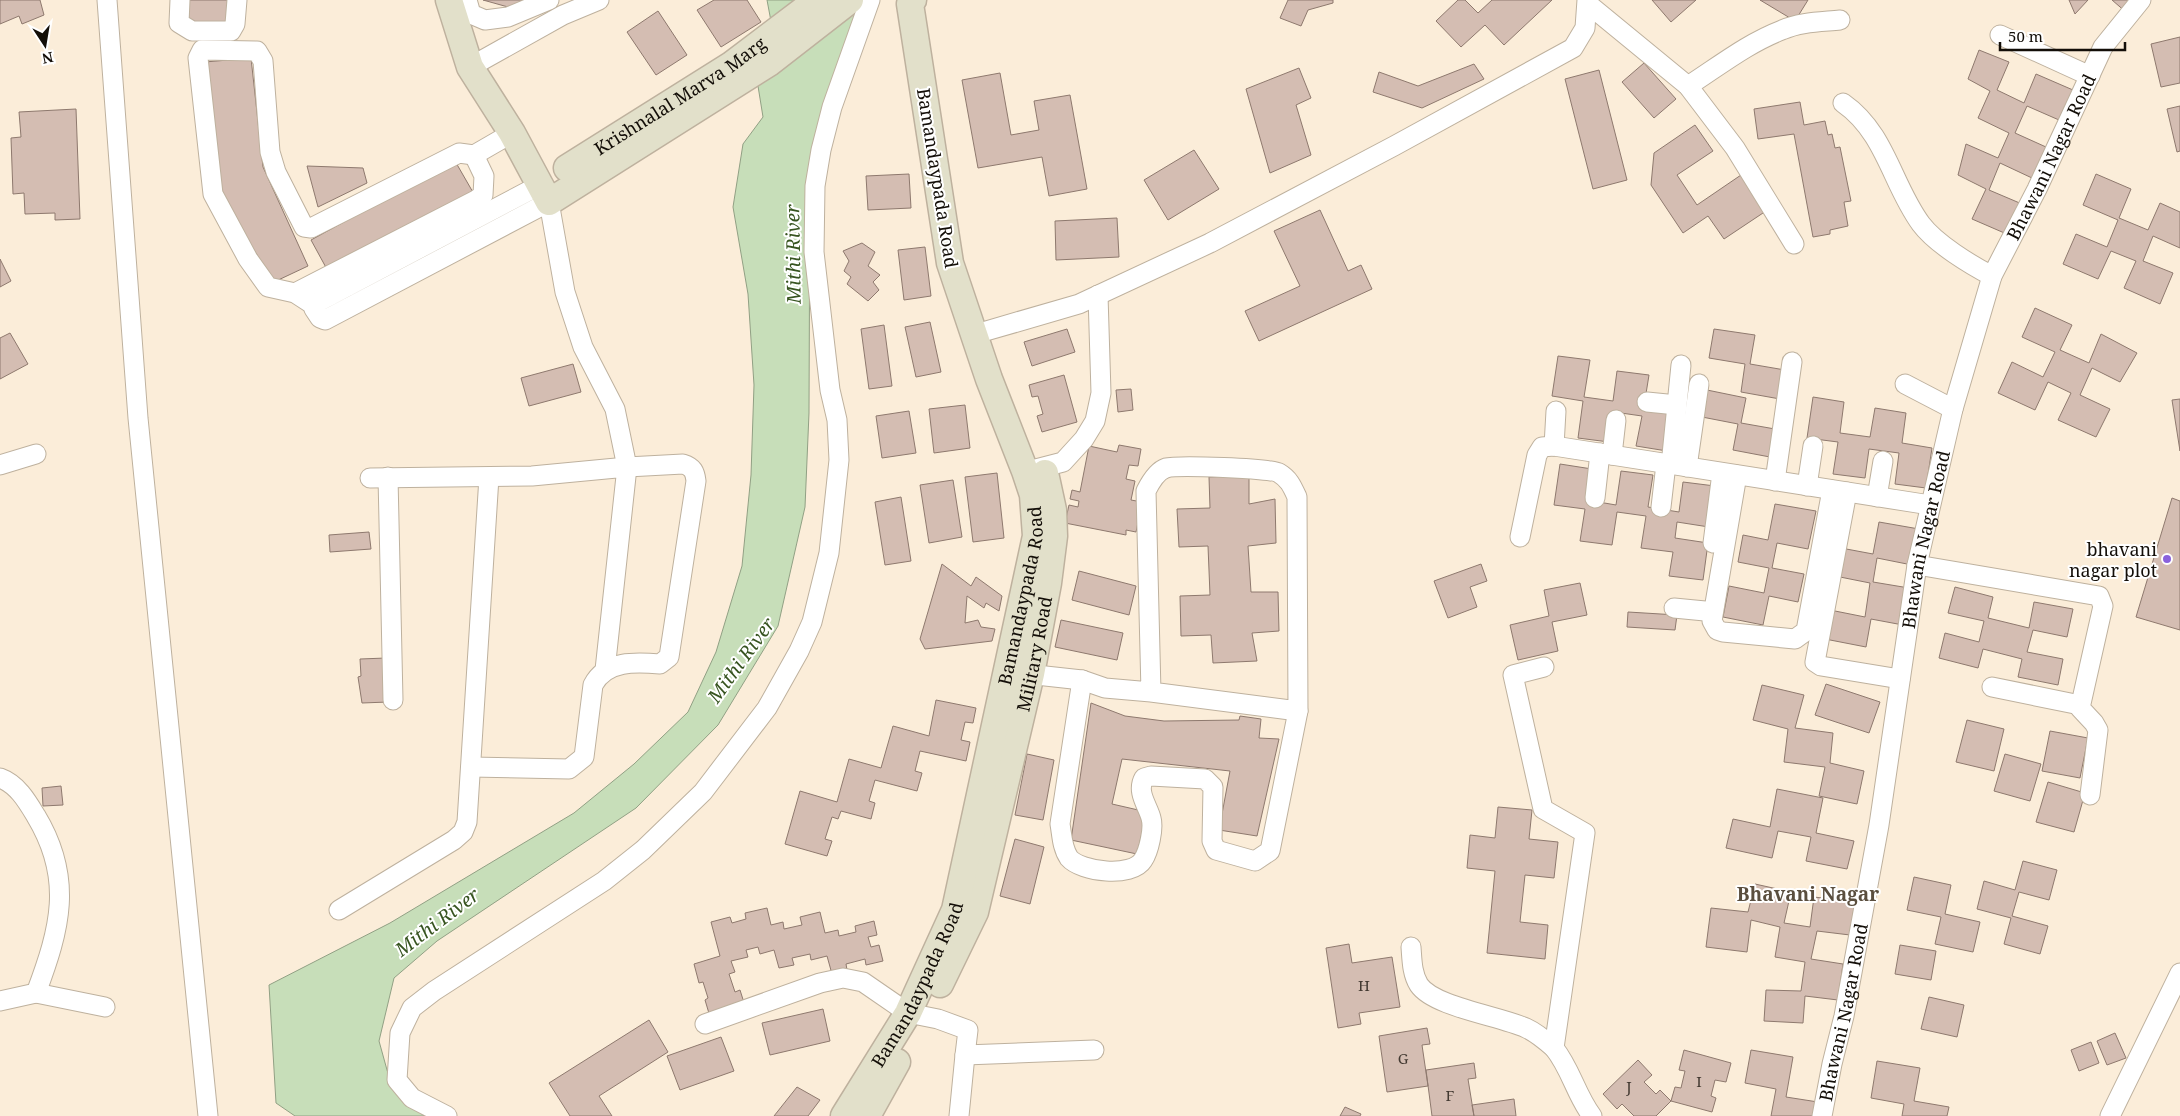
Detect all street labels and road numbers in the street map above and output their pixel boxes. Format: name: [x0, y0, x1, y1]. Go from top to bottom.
street label: Krishnalal Marva Marg: [589, 31, 771, 160]
street label: Bhawani Nagar Road: [2001, 70, 2101, 244]
street label: Bamandaypada Road: [912, 86, 964, 270]
street label: Bhawani Nagar Road: [1896, 448, 1955, 630]
street label: Bamandaypada Road: [992, 505, 1048, 687]
street label: Military Road: [1011, 594, 1057, 714]
street label: Bamandaypada Road: [865, 900, 968, 1071]
street label: Bhawani Nagar Road: [1813, 921, 1873, 1103]

